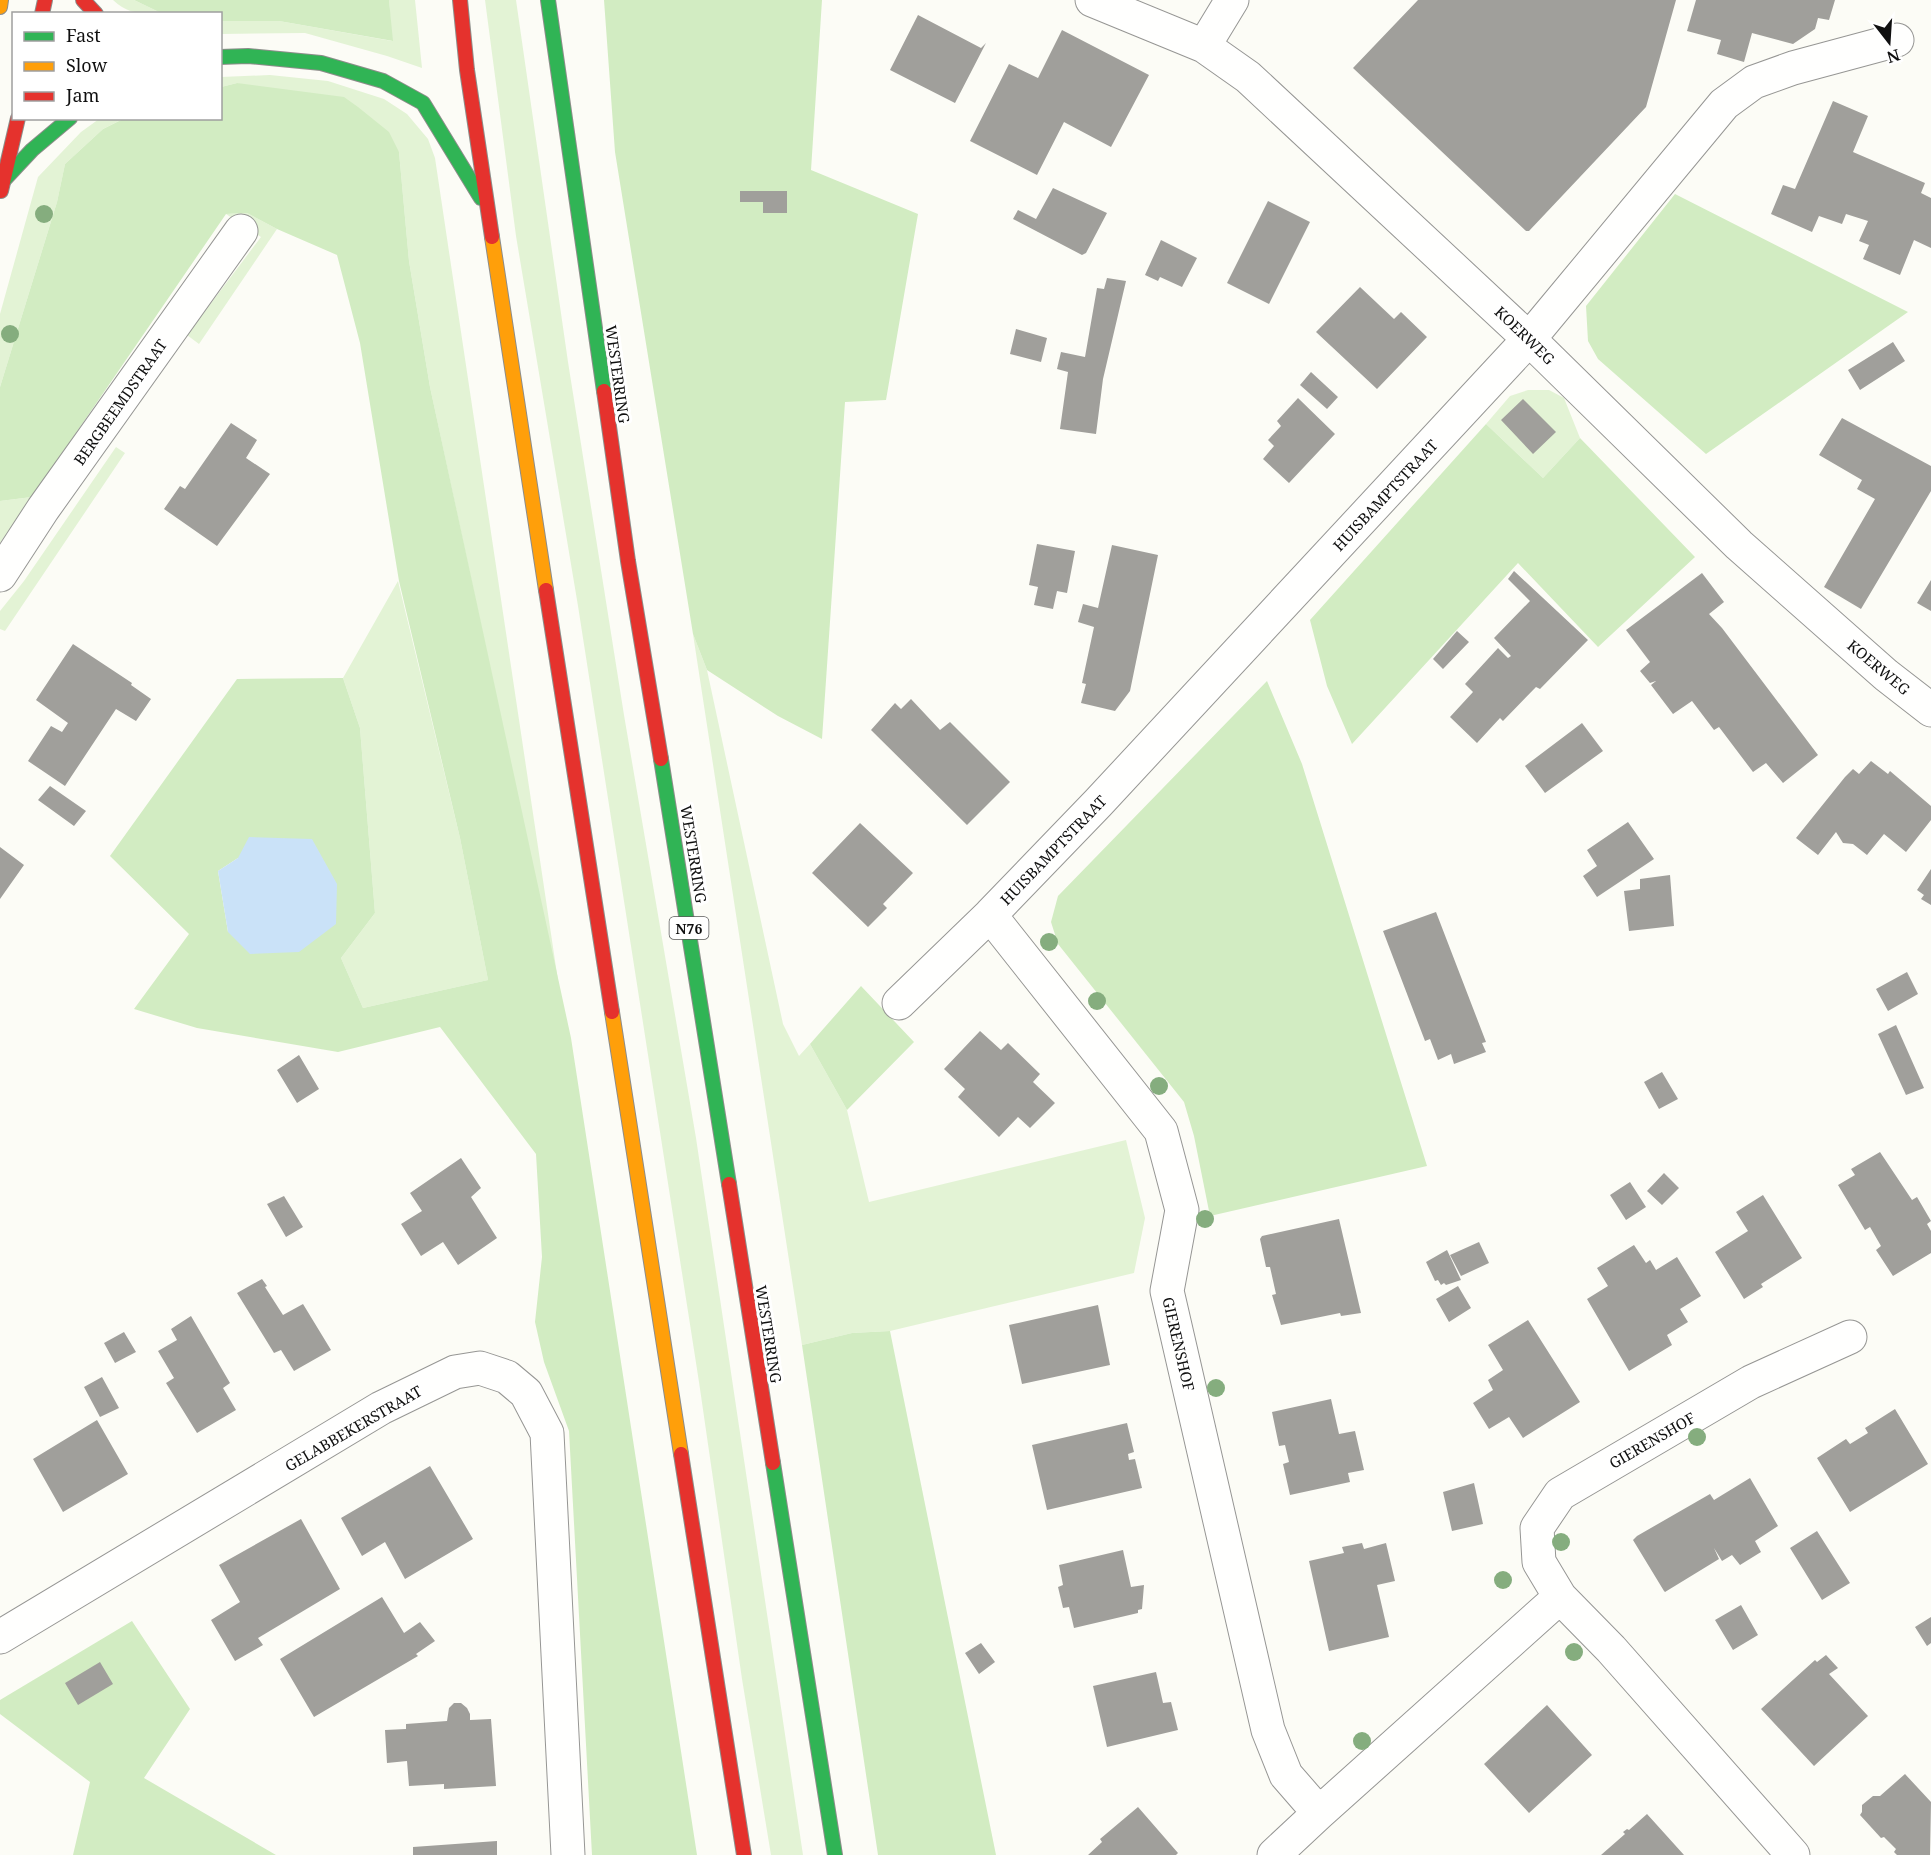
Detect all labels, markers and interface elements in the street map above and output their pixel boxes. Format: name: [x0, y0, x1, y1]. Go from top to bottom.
legend: [12, 12, 222, 120]
north arrow: [1859, 12, 1919, 72]
text: Fast: [66, 23, 101, 47]
text: N: [1884, 44, 1903, 69]
text: Slow: [66, 53, 108, 77]
text: Jam: [65, 83, 100, 107]
street label: KOERWEG: [1491, 301, 1559, 369]
street label: WESTERRING: [601, 324, 635, 425]
street label: BERGBEEMDSTRAAT: [69, 335, 171, 469]
street label: HUISBAMPTSTRAAT: [1328, 435, 1442, 555]
street label: KOERWEG: [1844, 635, 1915, 699]
street label: HUISBAMPTSTRAAT: [995, 791, 1111, 909]
street label: WESTERRING: [676, 804, 712, 905]
road number: N76: [670, 917, 708, 939]
street label: WESTERRING: [751, 1284, 787, 1385]
street label: GIERENSHOF: [1158, 1295, 1200, 1393]
street label: GELABBEKERSTRAAT: [281, 1381, 425, 1475]
street label: GIERENSHOF: [1605, 1407, 1699, 1473]

